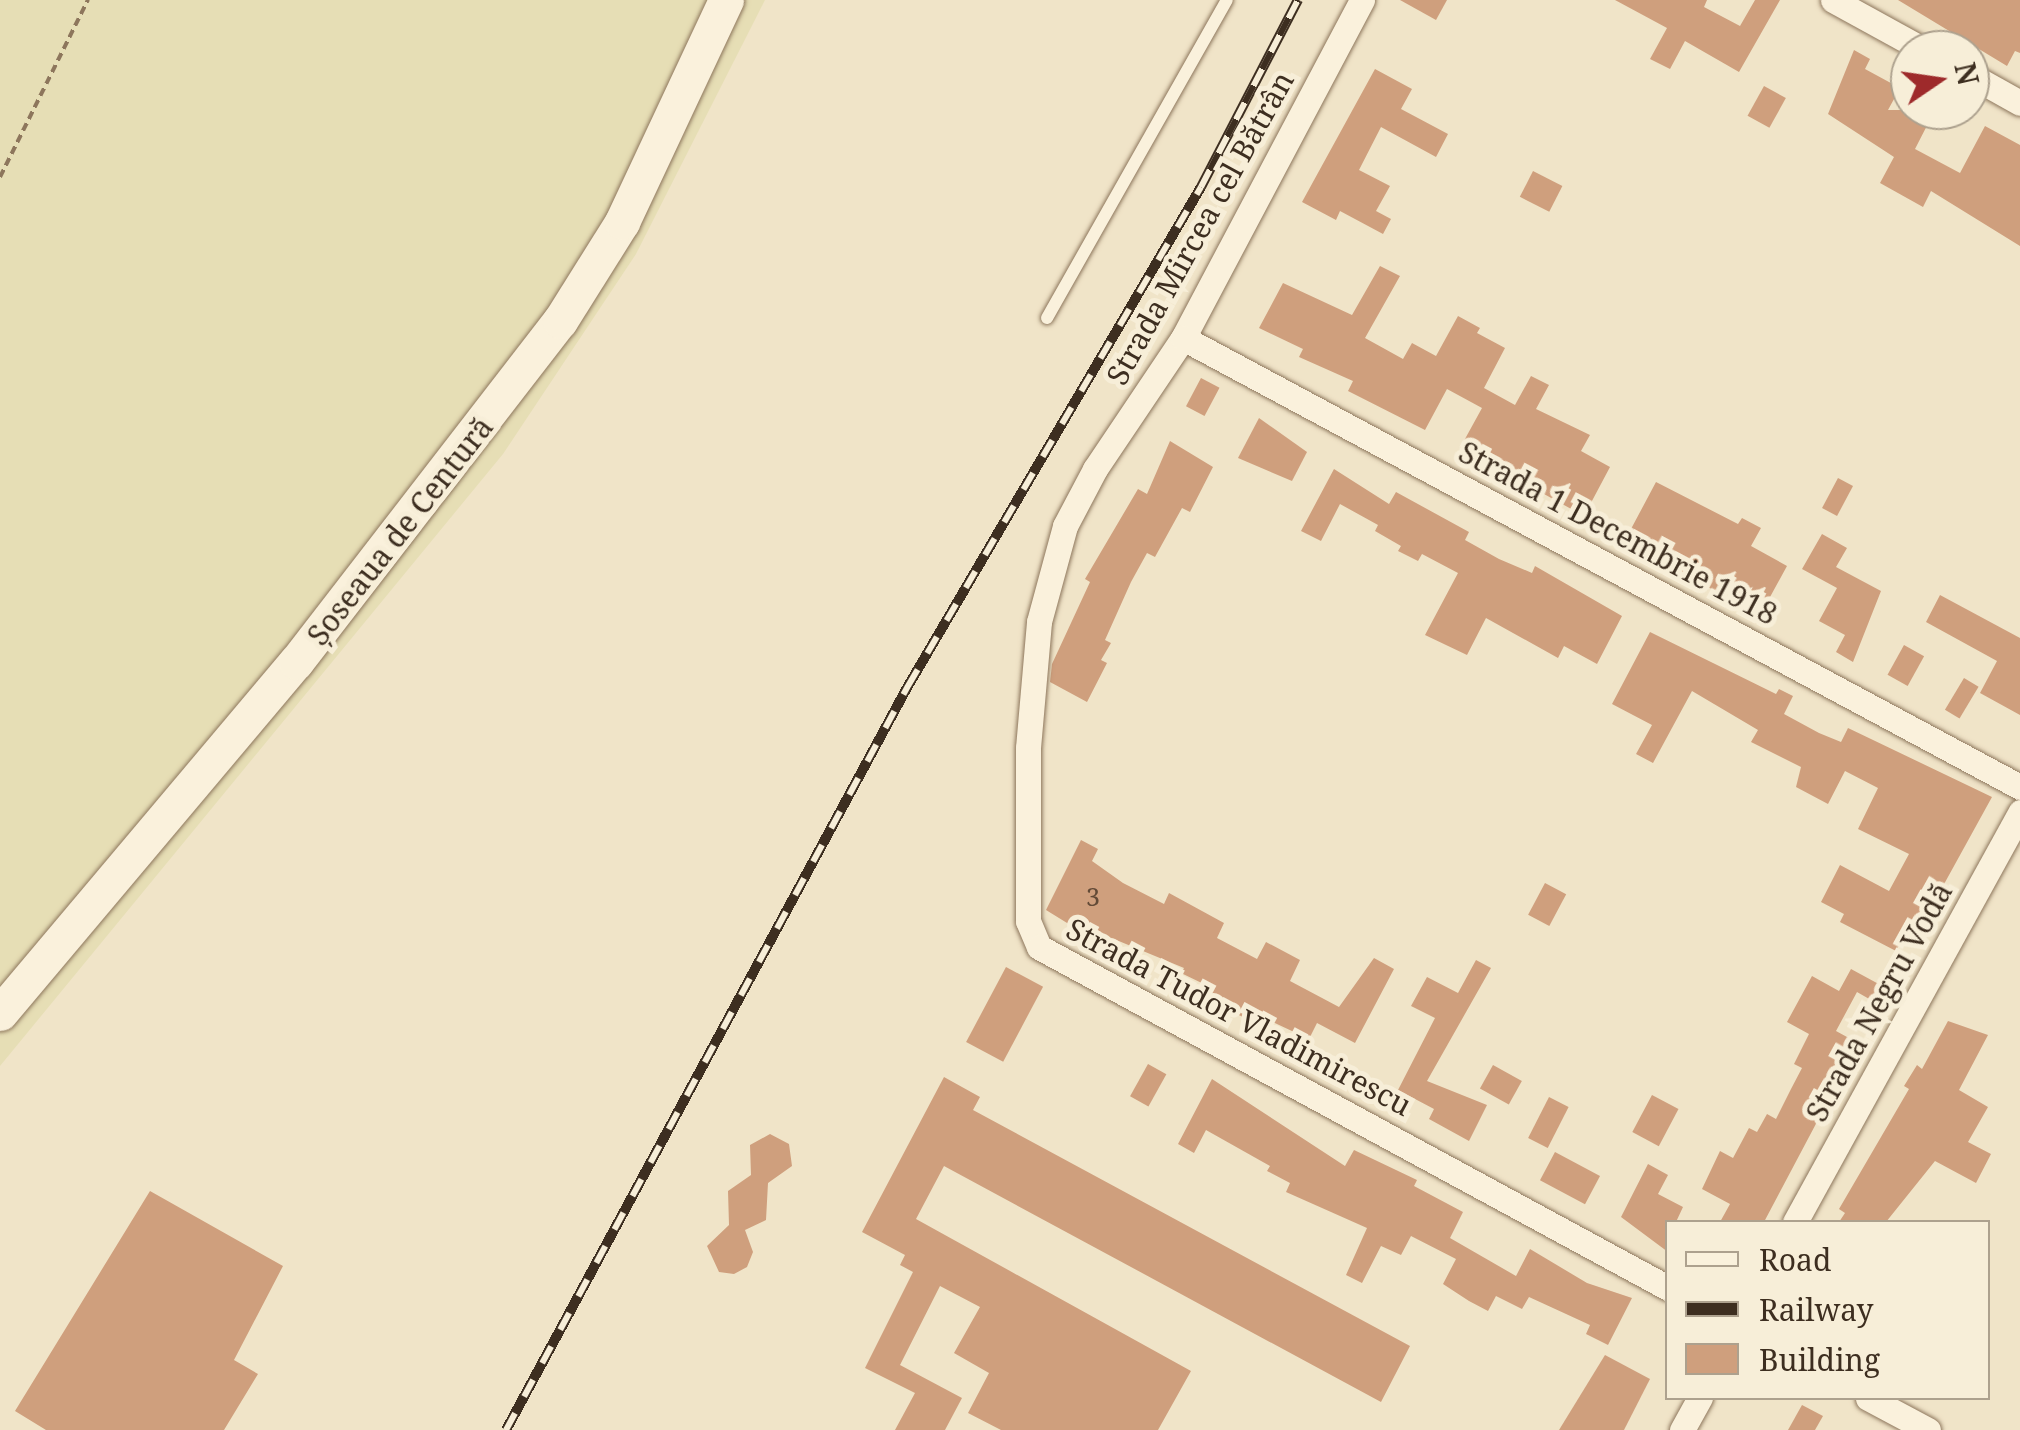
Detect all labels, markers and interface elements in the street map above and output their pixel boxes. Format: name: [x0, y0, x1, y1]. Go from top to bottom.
north arrow: [1890, 30, 1990, 130]
text: N: [1946, 59, 1988, 89]
street label: Strada Mircea cel Bătrân: [1099, 65, 1301, 391]
street label: Șoseaua de Centură: [300, 410, 500, 652]
street label: Strada 1 Decembrie 1918: [1453, 434, 1783, 632]
street label: Strada Negru Vodă: [1798, 876, 1960, 1128]
house number: 3: [1086, 881, 1100, 911]
street label: Strada Tudor Vladimirescu: [1060, 911, 1418, 1123]
legend: [1665, 1220, 1990, 1400]
text: Road: [1759, 1239, 1831, 1280]
text: Railway: [1759, 1289, 1874, 1330]
text: Building: [1759, 1339, 1880, 1380]

